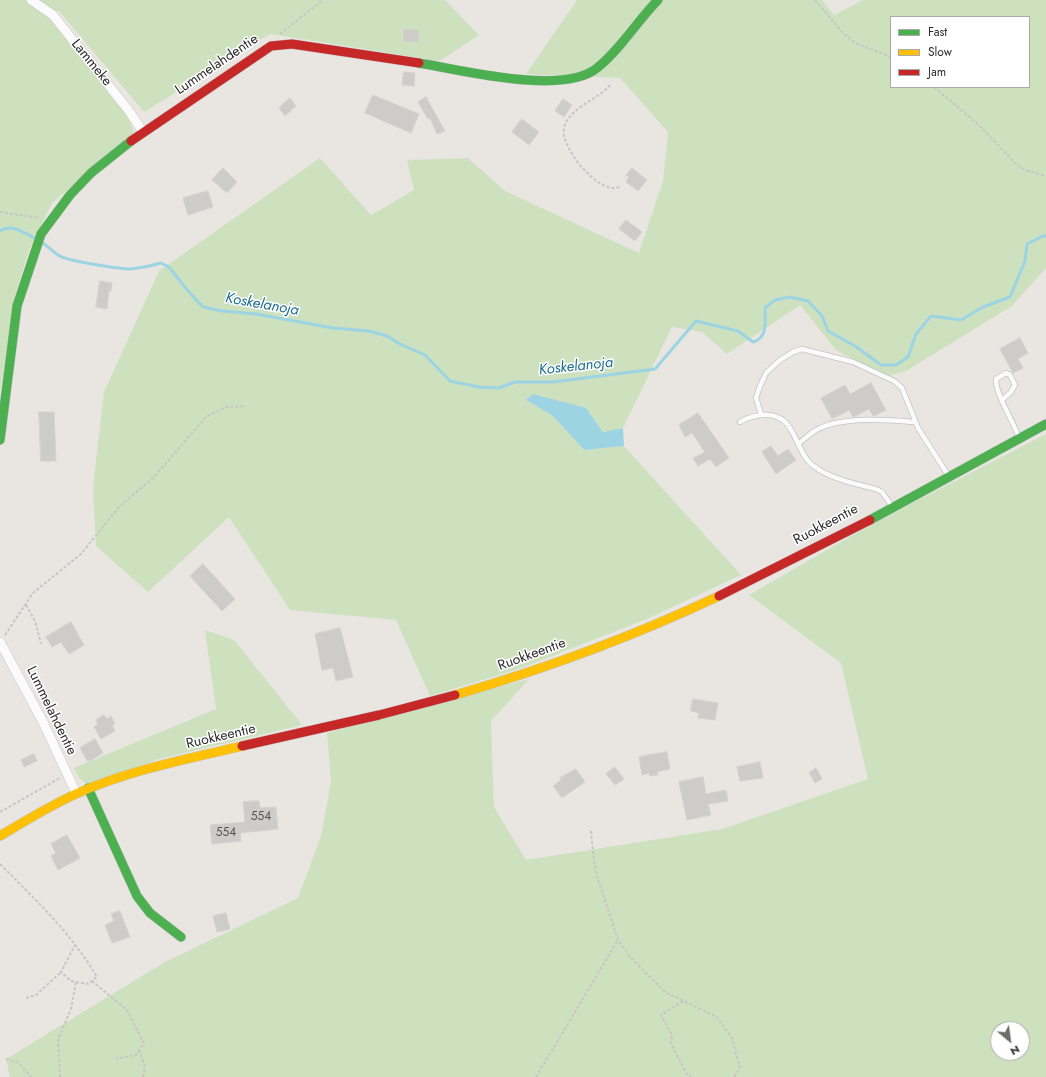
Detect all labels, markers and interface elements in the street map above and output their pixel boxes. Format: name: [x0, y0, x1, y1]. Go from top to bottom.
legend: [890, 16, 1030, 88]
text: Fast: [928, 23, 947, 41]
street label: Lummelahdentie: [172, 31, 262, 99]
street label: Lammeke: [67, 36, 115, 90]
text: Slow: [928, 43, 952, 61]
text: Jam: [928, 63, 946, 81]
water label: Koskelanoja: [224, 290, 300, 320]
water label: Koskelanoja: [538, 354, 614, 380]
street label: Ruokkeentie: [791, 501, 861, 549]
street label: Ruokkeentie: [496, 635, 568, 675]
street label: Lummelahdentie: [22, 664, 80, 758]
street label: Ruokkeentie: [185, 721, 257, 753]
house number: 554: [251, 810, 271, 824]
house number: 554: [216, 826, 236, 840]
north arrow: [990, 1021, 1030, 1061]
text: N: [1008, 1042, 1023, 1060]

